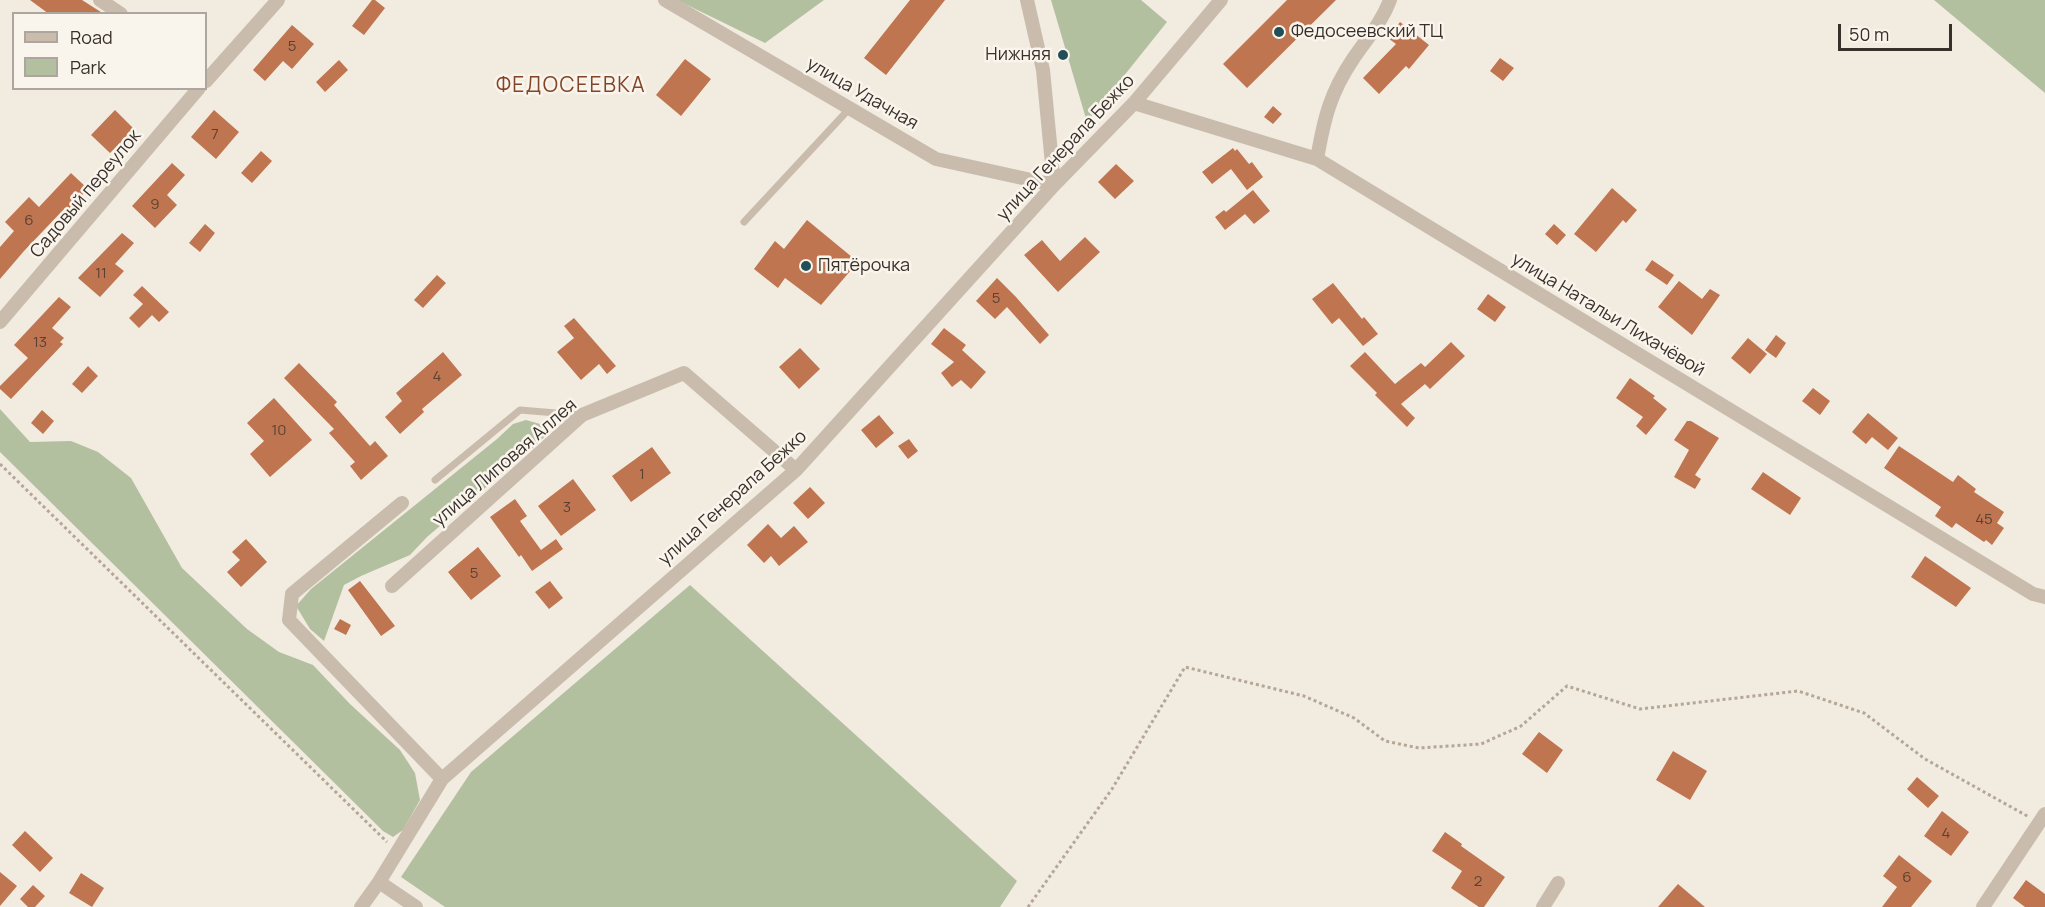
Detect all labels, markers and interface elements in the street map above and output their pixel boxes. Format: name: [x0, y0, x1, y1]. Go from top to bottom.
legend: [12, 12, 207, 90]
scale bar: [1841, 12, 1955, 50]
place label: Федосеевский ТЦ: [1291, 21, 1443, 43]
text: 50 m: [1849, 22, 1889, 46]
text: Road: [70, 25, 113, 49]
marker: Федосеевский ТЦ: [1272, 25, 1286, 39]
house number: 5: [288, 38, 296, 56]
place label: Нижняя: [985, 44, 1051, 66]
marker: Нижняя: [1056, 48, 1070, 62]
street label: улица Удачная: [802, 53, 922, 135]
text: Park: [70, 55, 106, 79]
street label: улица Генерала Бежко: [993, 70, 1139, 226]
district label: ФЕДОСЕЕВКА: [496, 73, 646, 99]
street label: Садовый переулок: [26, 126, 146, 262]
house number: 7: [211, 126, 219, 144]
house number: 9: [150, 196, 160, 214]
house number: 6: [24, 212, 34, 230]
street label: улица Натальи Лихачёвой: [1507, 249, 1709, 381]
place label: Пятёрочка: [818, 255, 910, 277]
marker: Пятёрочка: [799, 259, 813, 273]
house number: 11: [95, 265, 107, 283]
house number: 5: [992, 290, 1000, 308]
house number: 13: [33, 334, 47, 352]
house number: 4: [433, 368, 441, 386]
street label: улица Липовая Аллея: [429, 395, 581, 531]
house number: 10: [272, 422, 286, 440]
street label: улица Генерала Бежко: [654, 426, 812, 570]
house number: 1: [639, 466, 645, 484]
house number: 3: [563, 499, 571, 517]
house number: 45: [1975, 511, 1993, 529]
house number: 5: [470, 565, 478, 583]
house number: 4: [1942, 825, 1950, 843]
house number: 6: [1902, 869, 1912, 887]
house number: 2: [1474, 873, 1482, 891]

